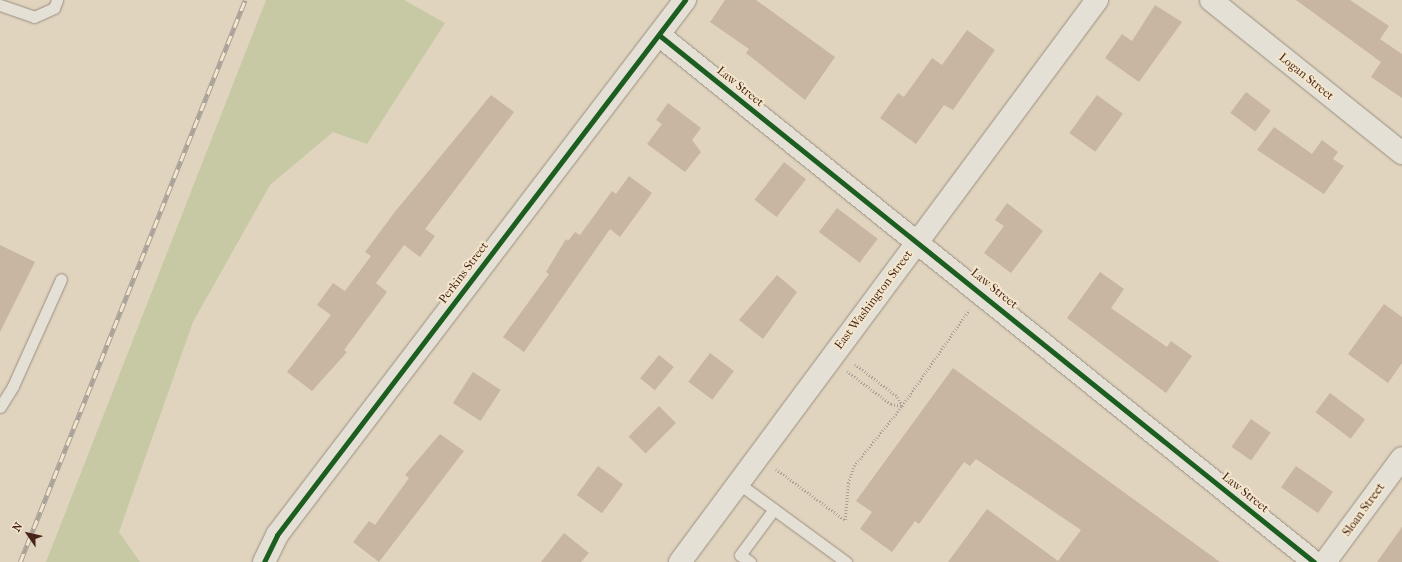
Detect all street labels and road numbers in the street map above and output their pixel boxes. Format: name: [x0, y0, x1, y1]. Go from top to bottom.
street label: Logan Street: [1276, 50, 1336, 104]
street label: Law Street: [714, 64, 766, 110]
street label: Perkins Street: [436, 239, 492, 307]
street label: East Washington Street: [832, 248, 916, 352]
street label: Law Street: [968, 266, 1020, 312]
street label: Law Street: [1219, 470, 1271, 516]
street label: Sloan Street: [1340, 481, 1388, 539]

